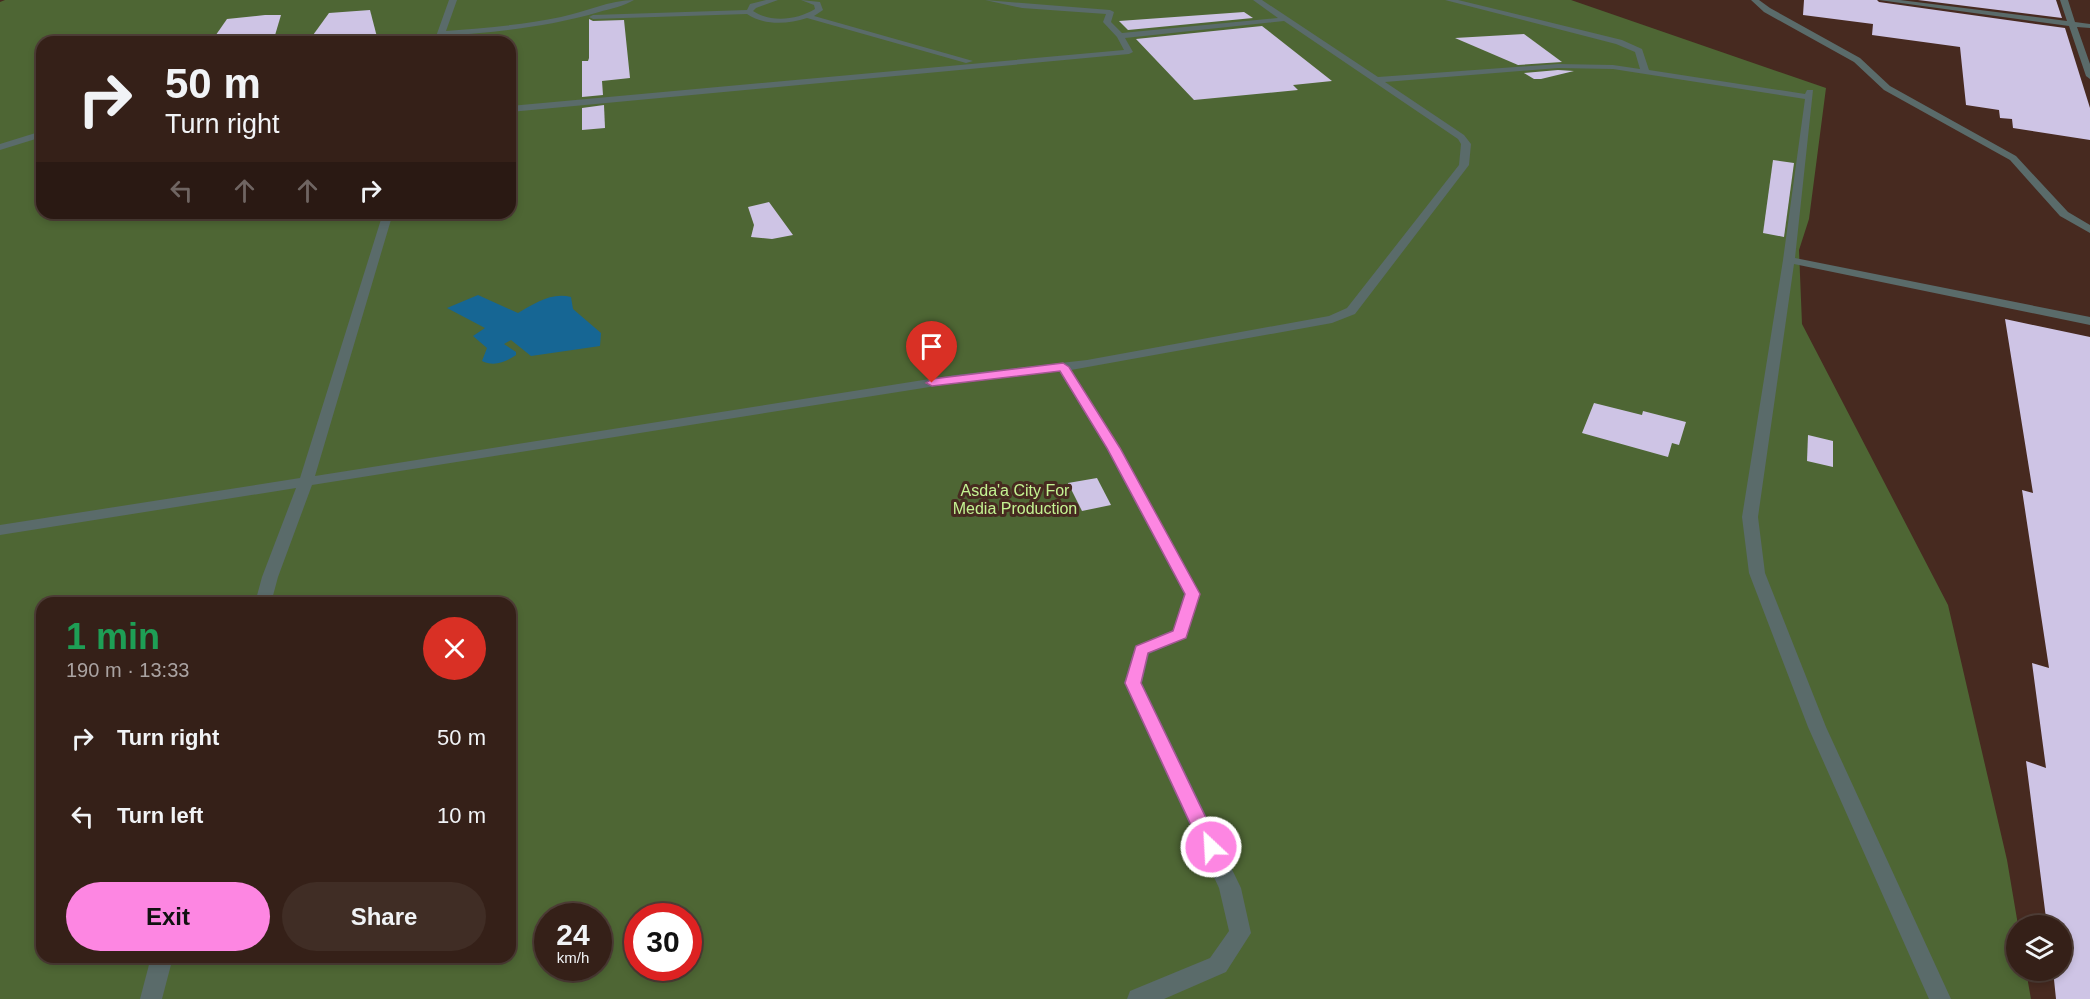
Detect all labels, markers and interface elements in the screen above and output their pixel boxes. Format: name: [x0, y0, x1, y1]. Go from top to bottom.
icon: right: [66, 60, 144, 138]
text: 50 m: [165, 60, 261, 107]
text: Turn right: [165, 109, 280, 139]
icon: left: [165, 174, 198, 207]
icon: ahead: [228, 174, 261, 207]
icon: ahead: [291, 174, 324, 207]
icon: right: [354, 174, 387, 207]
pin: [906, 321, 957, 383]
icon: arrive: [915, 330, 948, 363]
park label: Asda'a City For Media Production: [953, 482, 1077, 517]
text: 1 min: [66, 616, 160, 657]
button: close: [423, 617, 486, 680]
text: 190 m · 13:33: [66, 659, 189, 681]
icon: right: [66, 722, 99, 755]
text: Turn right: [117, 725, 219, 750]
text: 50 m: [437, 725, 486, 750]
icon: left: [66, 800, 99, 833]
text: Turn left: [117, 803, 203, 828]
text: 10 m: [437, 803, 486, 828]
position arrow: [1179, 815, 1243, 879]
button: Exit: [66, 882, 270, 951]
button: Share: [282, 882, 486, 951]
speed limit sign: 30: [624, 903, 702, 981]
map controls: [2006, 915, 2072, 981]
button: layers: [2006, 915, 2072, 981]
text: 24: [556, 918, 590, 951]
text: km/h: [557, 949, 589, 966]

